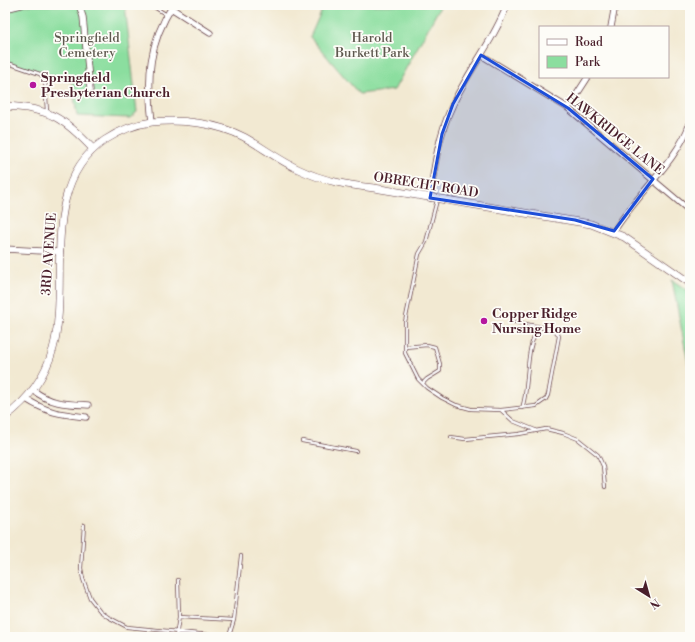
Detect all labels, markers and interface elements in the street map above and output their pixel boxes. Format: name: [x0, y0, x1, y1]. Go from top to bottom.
legend: [539, 26, 669, 78]
park label: Springfield Cemetery: [54, 30, 120, 61]
park label: Harold Burkett Park: [334, 30, 410, 61]
text: Road: [575, 35, 603, 50]
text: Park: [575, 55, 601, 70]
place label: Springfield Presbyterian Church: [41, 70, 170, 101]
marker: Springfield Presbyterian Church: [28, 80, 38, 90]
street label: HAWKRIDGE LANE: [563, 90, 667, 178]
street label: OBRECHT ROAD: [372, 169, 480, 201]
street label: 3RD AVENUE: [38, 212, 60, 296]
place label: Copper Ridge Nursing Home: [492, 306, 581, 337]
marker: Copper Ridge Nursing Home: [479, 316, 489, 326]
north arrow: [629, 576, 669, 616]
text: N: [646, 595, 662, 612]

